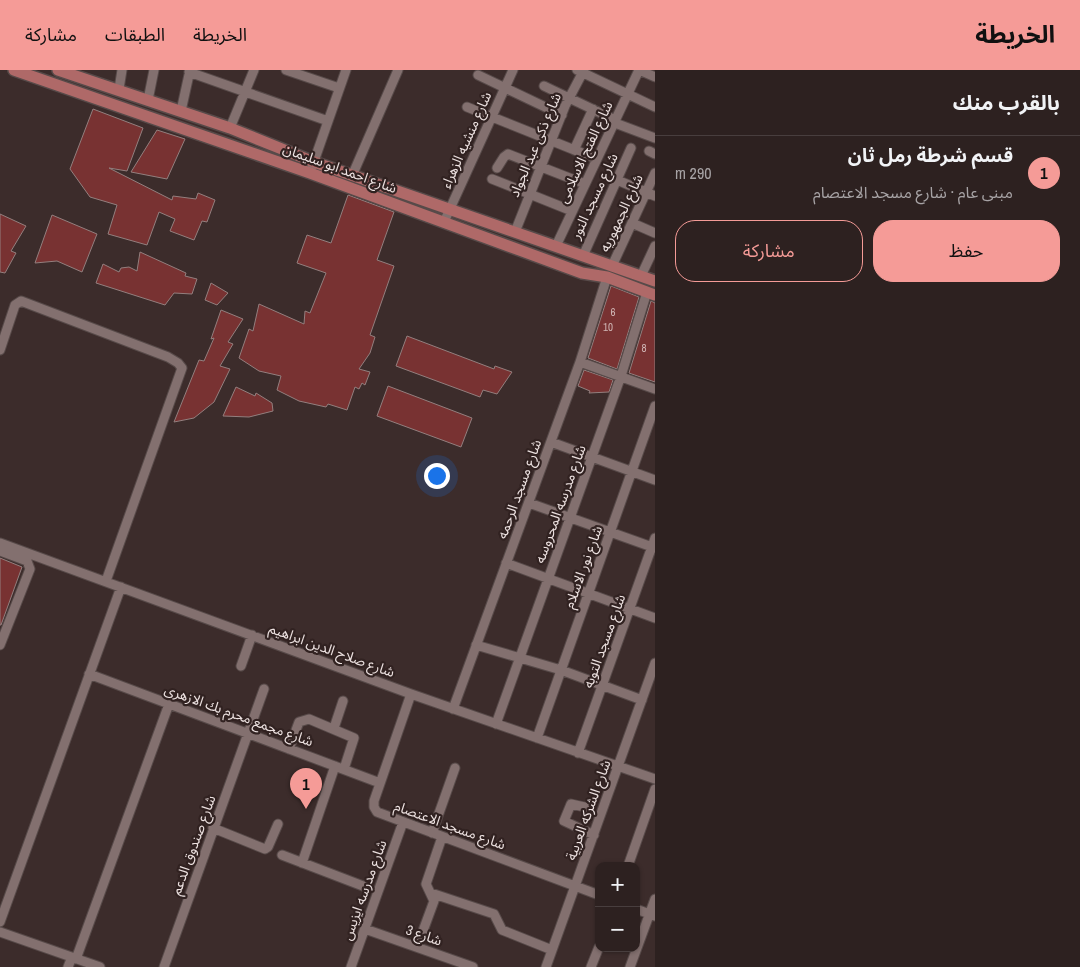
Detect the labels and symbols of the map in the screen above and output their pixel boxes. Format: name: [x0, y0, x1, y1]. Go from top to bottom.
street label: شارع منشيه الزهراء: [437, 89, 497, 192]
street label: شارع ذكى عبد الجواد: [505, 90, 567, 201]
street label: شارع الفتح الاسلامى: [554, 98, 618, 207]
street label: شارع احمد ابو سليمان: [280, 139, 399, 199]
street label: شارع مسجد النور: [566, 150, 624, 244]
street label: شارع الجمهوريه: [595, 171, 649, 256]
house number: 6: [610, 305, 616, 319]
house number: 10: [603, 320, 613, 334]
house number: 8: [641, 341, 647, 355]
street label: شارع مسجد الرحمه: [493, 437, 547, 542]
street label: شارع مدرسه المحروسه: [530, 442, 592, 566]
your location: [424, 463, 450, 489]
street label: شارع نور الاسلام: [560, 523, 608, 612]
street label: شارع مسجد التوبه: [579, 592, 631, 691]
street label: شارع صلاح الدين ابراهيم: [266, 619, 397, 683]
street label: شارع مجمع محرم بك الازهرى: [162, 680, 316, 752]
street label: شارع الشركه العربية: [562, 757, 616, 863]
pin: 1: [290, 768, 322, 809]
street label: شارع صندوق الدعم: [167, 793, 221, 898]
street label: شارع مسجد الاعتصام: [391, 797, 508, 855]
street label: شارع مدرسه ايزيس: [337, 837, 392, 943]
street label: شارع 3: [403, 920, 444, 951]

